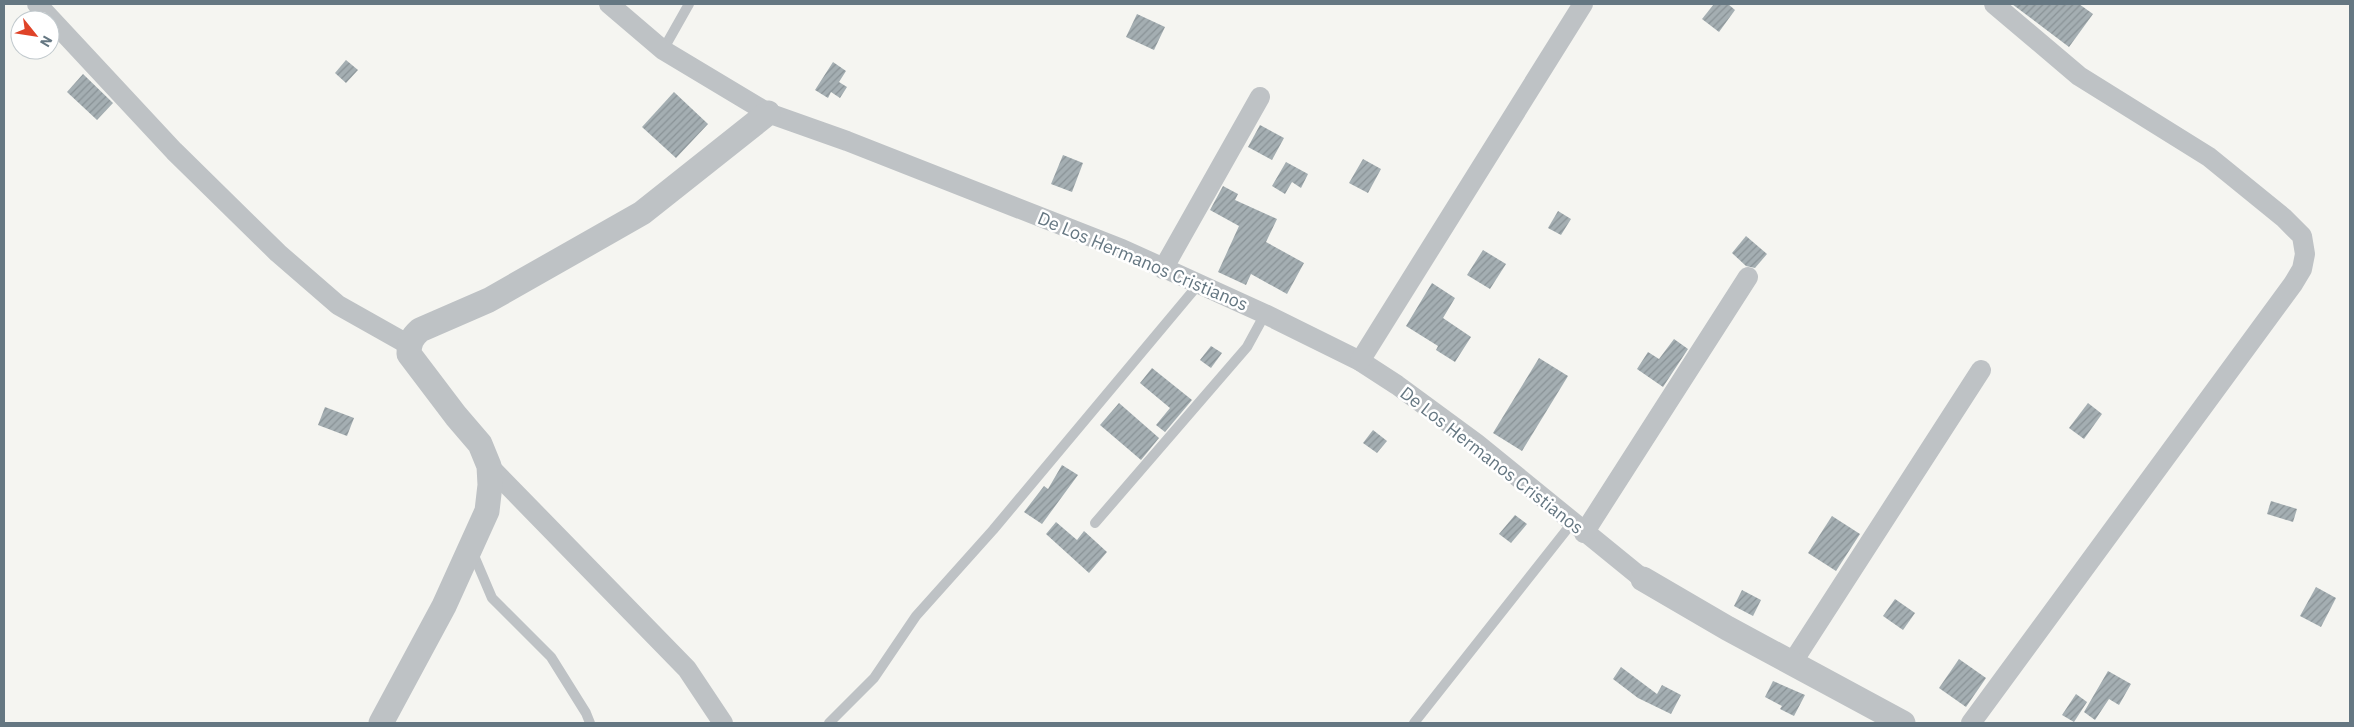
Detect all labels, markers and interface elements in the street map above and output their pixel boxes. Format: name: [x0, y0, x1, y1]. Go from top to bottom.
north arrow: [10, 10, 60, 60]
text: N: [36, 33, 57, 50]
street label: De Los Hermanos Cristianos: [1034, 206, 1252, 316]
street label: De Los Hermanos Cristianos: [1396, 381, 1588, 539]

